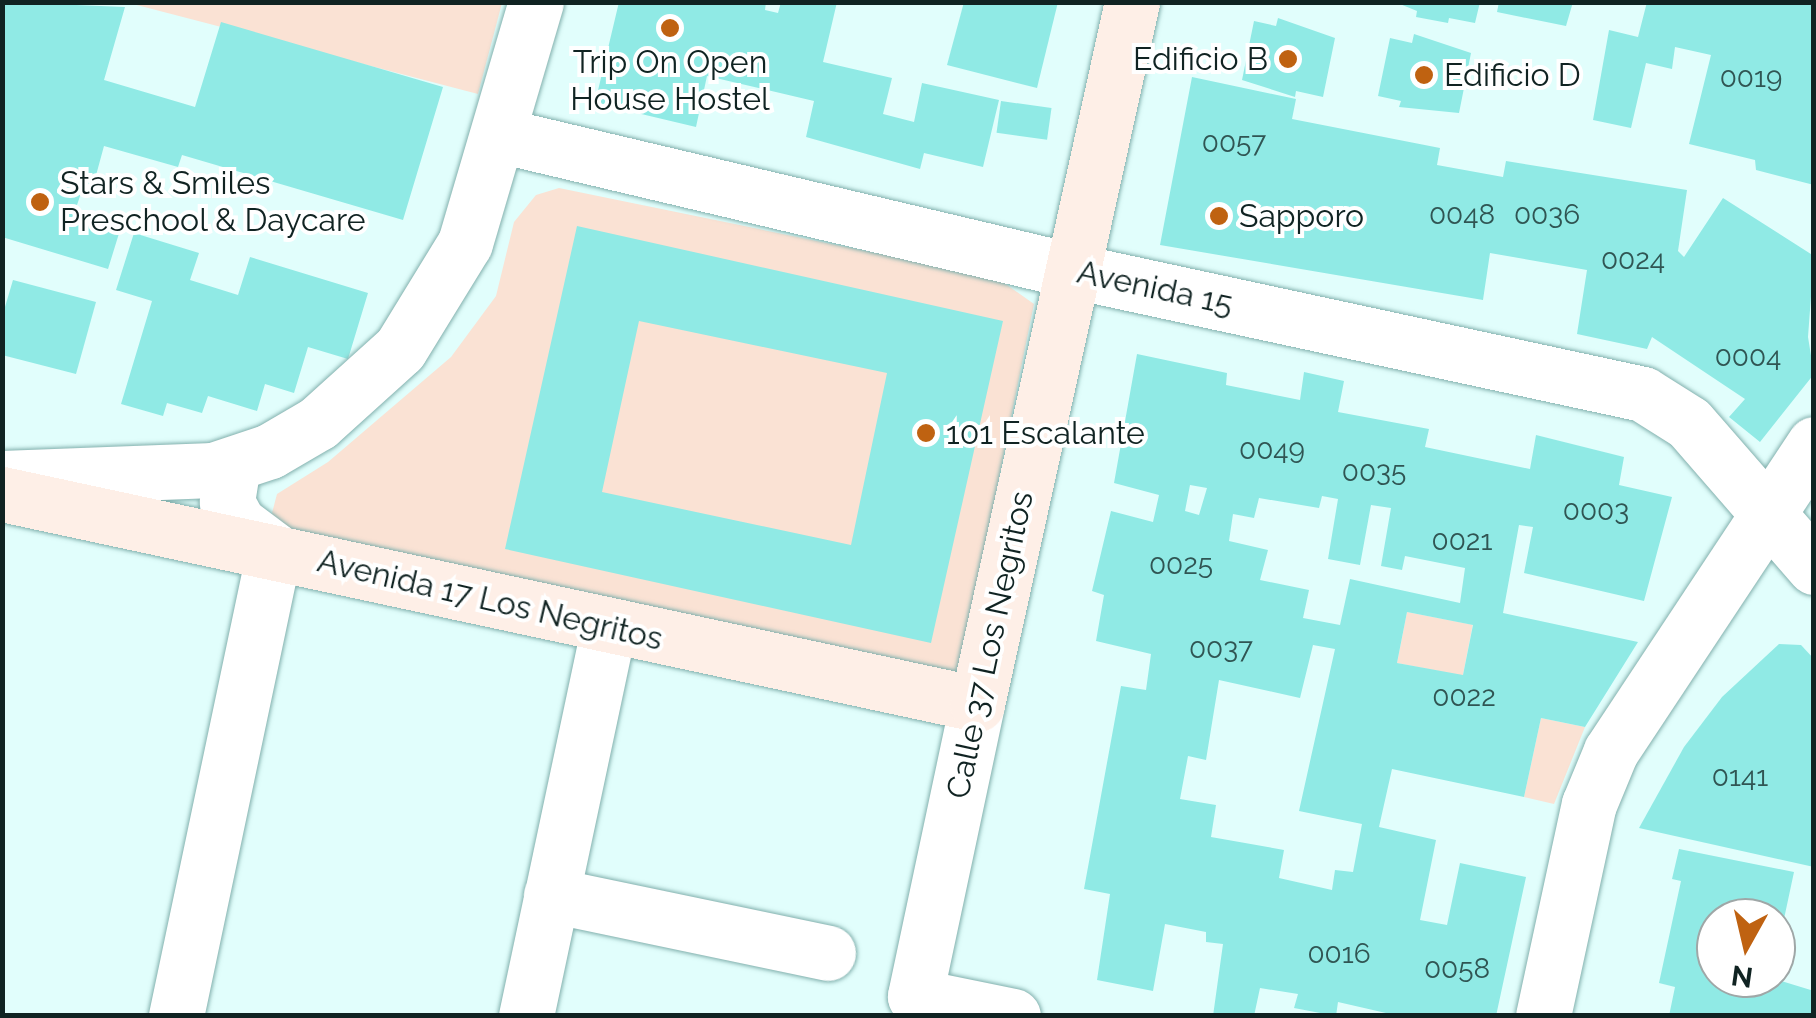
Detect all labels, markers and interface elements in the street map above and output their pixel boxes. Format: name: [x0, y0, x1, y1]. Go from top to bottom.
marker: Trip On Open House Hostel: [659, 17, 681, 39]
place label: Edificio B: [1133, 40, 1268, 78]
place label: Trip On Open House Hostel: [570, 44, 770, 119]
marker: Edificio B: [1277, 48, 1299, 70]
place label: Edificio D: [1444, 56, 1581, 94]
house number: 0019: [1720, 61, 1782, 95]
marker: Edificio D: [1413, 64, 1435, 86]
house number: 0057: [1202, 126, 1266, 160]
place label: Stars & Smiles Preschool & Daycare: [60, 165, 366, 240]
marker: Stars & Smiles Preschool & Daycare: [29, 191, 51, 213]
place label: Sapporo: [1239, 197, 1364, 235]
house number: 0048: [1429, 198, 1495, 232]
house number: 0036: [1514, 198, 1580, 232]
marker: Sapporo: [1208, 205, 1230, 227]
house number: 0024: [1601, 243, 1665, 277]
street label: Avenida 15: [1074, 253, 1236, 323]
house number: 0004: [1715, 340, 1781, 374]
place label: 101 Escalante: [946, 414, 1145, 452]
marker: 101 Escalante: [915, 422, 937, 444]
house number: 0049: [1239, 433, 1305, 467]
house number: 0035: [1342, 455, 1406, 489]
street label: Calle 37 Los Negritos: [939, 488, 1041, 802]
house number: 0003: [1563, 494, 1629, 528]
house number: 0021: [1432, 524, 1492, 558]
street label: Avenida 17 Los Negritos: [314, 542, 666, 658]
house number: 0025: [1149, 548, 1213, 582]
house number: 0037: [1189, 632, 1253, 666]
house number: 0022: [1432, 680, 1496, 714]
house number: 0141: [1712, 760, 1768, 794]
north arrow: [1696, 898, 1796, 998]
house number: 0016: [1307, 937, 1371, 971]
house number: 0058: [1424, 952, 1490, 986]
text: N: [1729, 958, 1755, 994]

